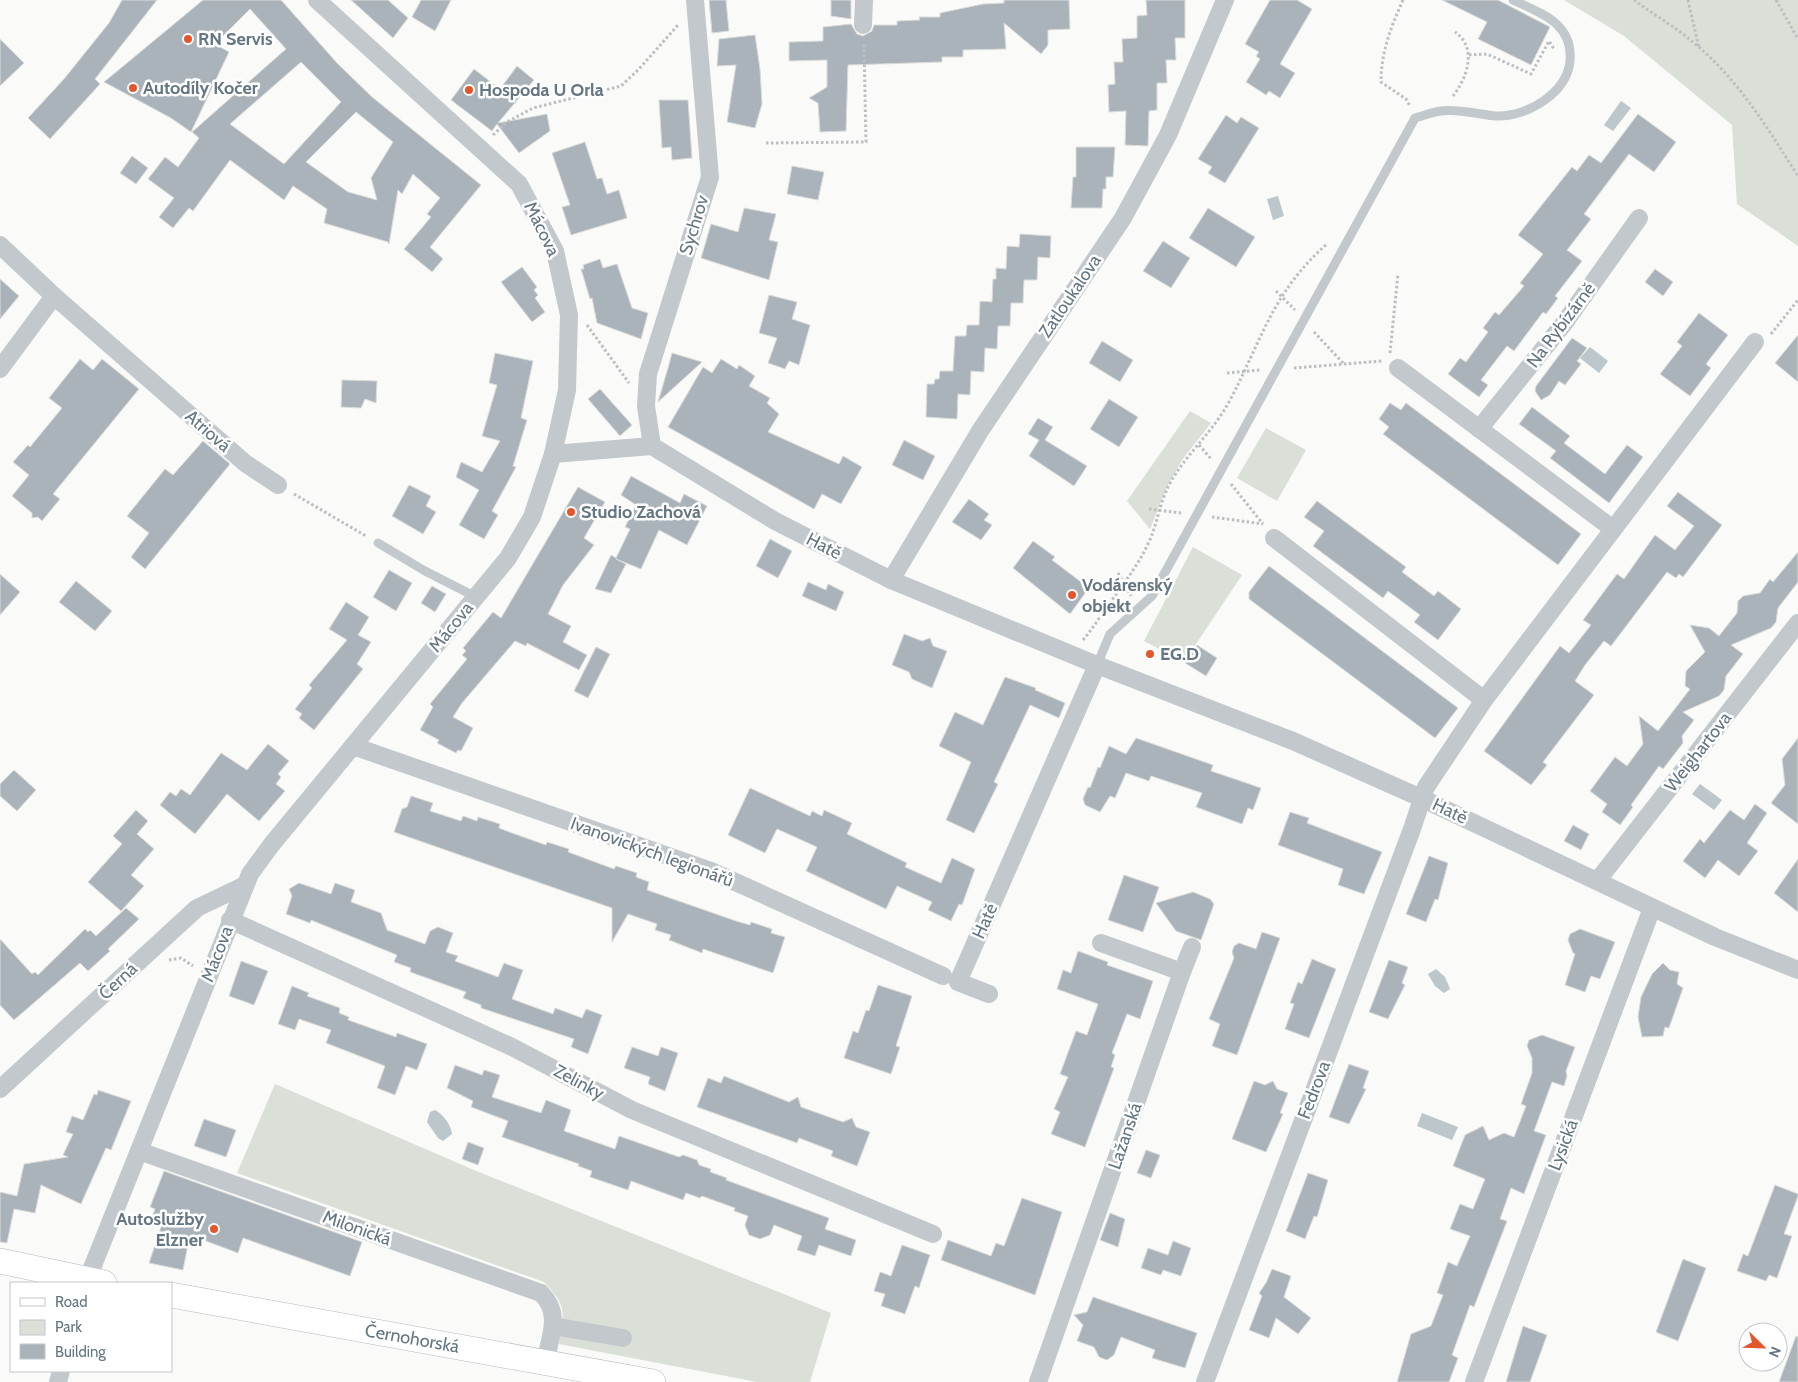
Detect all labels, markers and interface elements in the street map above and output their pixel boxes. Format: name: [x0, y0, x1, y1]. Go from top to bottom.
place label: RN Servis: [198, 28, 273, 50]
marker: RN Servis: [182, 33, 194, 45]
place label: Autodíly Kočer: [143, 77, 258, 99]
place label: Hospoda U Orla: [479, 79, 604, 101]
marker: Autodíly Kočer: [127, 82, 139, 94]
marker: Hospoda U Orla: [463, 84, 475, 96]
street label: Sychrov: [675, 192, 713, 257]
street label: Mácova: [519, 198, 565, 260]
street label: Zatloukalova: [1034, 250, 1106, 342]
street label: Na Rybízárně: [1522, 278, 1600, 372]
street label: Atriová: [181, 405, 236, 457]
place label: Studio Zachová: [581, 501, 701, 523]
marker: Studio Zachová: [565, 506, 577, 518]
street label: Hatě: [803, 528, 845, 564]
place label: Vodárenský objekt: [1082, 574, 1173, 617]
marker: Vodárenský objekt: [1066, 589, 1078, 601]
street label: Mácova: [424, 597, 478, 657]
place label: EG.D: [1160, 643, 1199, 665]
marker: EG.D: [1144, 648, 1156, 660]
street label: Weighartova: [1660, 707, 1736, 796]
street label: Hatě: [1429, 793, 1471, 829]
street label: Ivanovických legionářů: [568, 812, 736, 892]
street label: Hatě: [968, 900, 1002, 942]
street label: Mácova: [196, 923, 238, 985]
street label: Černá: [94, 957, 142, 1004]
street label: Fedrova: [1293, 1058, 1335, 1122]
street label: Zelinky: [550, 1060, 608, 1104]
street label: Lažanská: [1103, 1100, 1147, 1172]
street label: Lysická: [1543, 1116, 1583, 1174]
street label: Milonická: [320, 1206, 394, 1251]
place label: Autoslužby Elzner: [116, 1208, 204, 1251]
marker: Autoslužby Elzner: [208, 1223, 220, 1235]
legend: [10, 1282, 172, 1372]
text: Road: [55, 1293, 88, 1311]
text: Park: [55, 1318, 82, 1336]
street label: Černohorská: [363, 1319, 461, 1358]
north arrow: [1738, 1322, 1788, 1372]
text: Building: [55, 1343, 106, 1361]
text: N: [1765, 1344, 1785, 1360]

